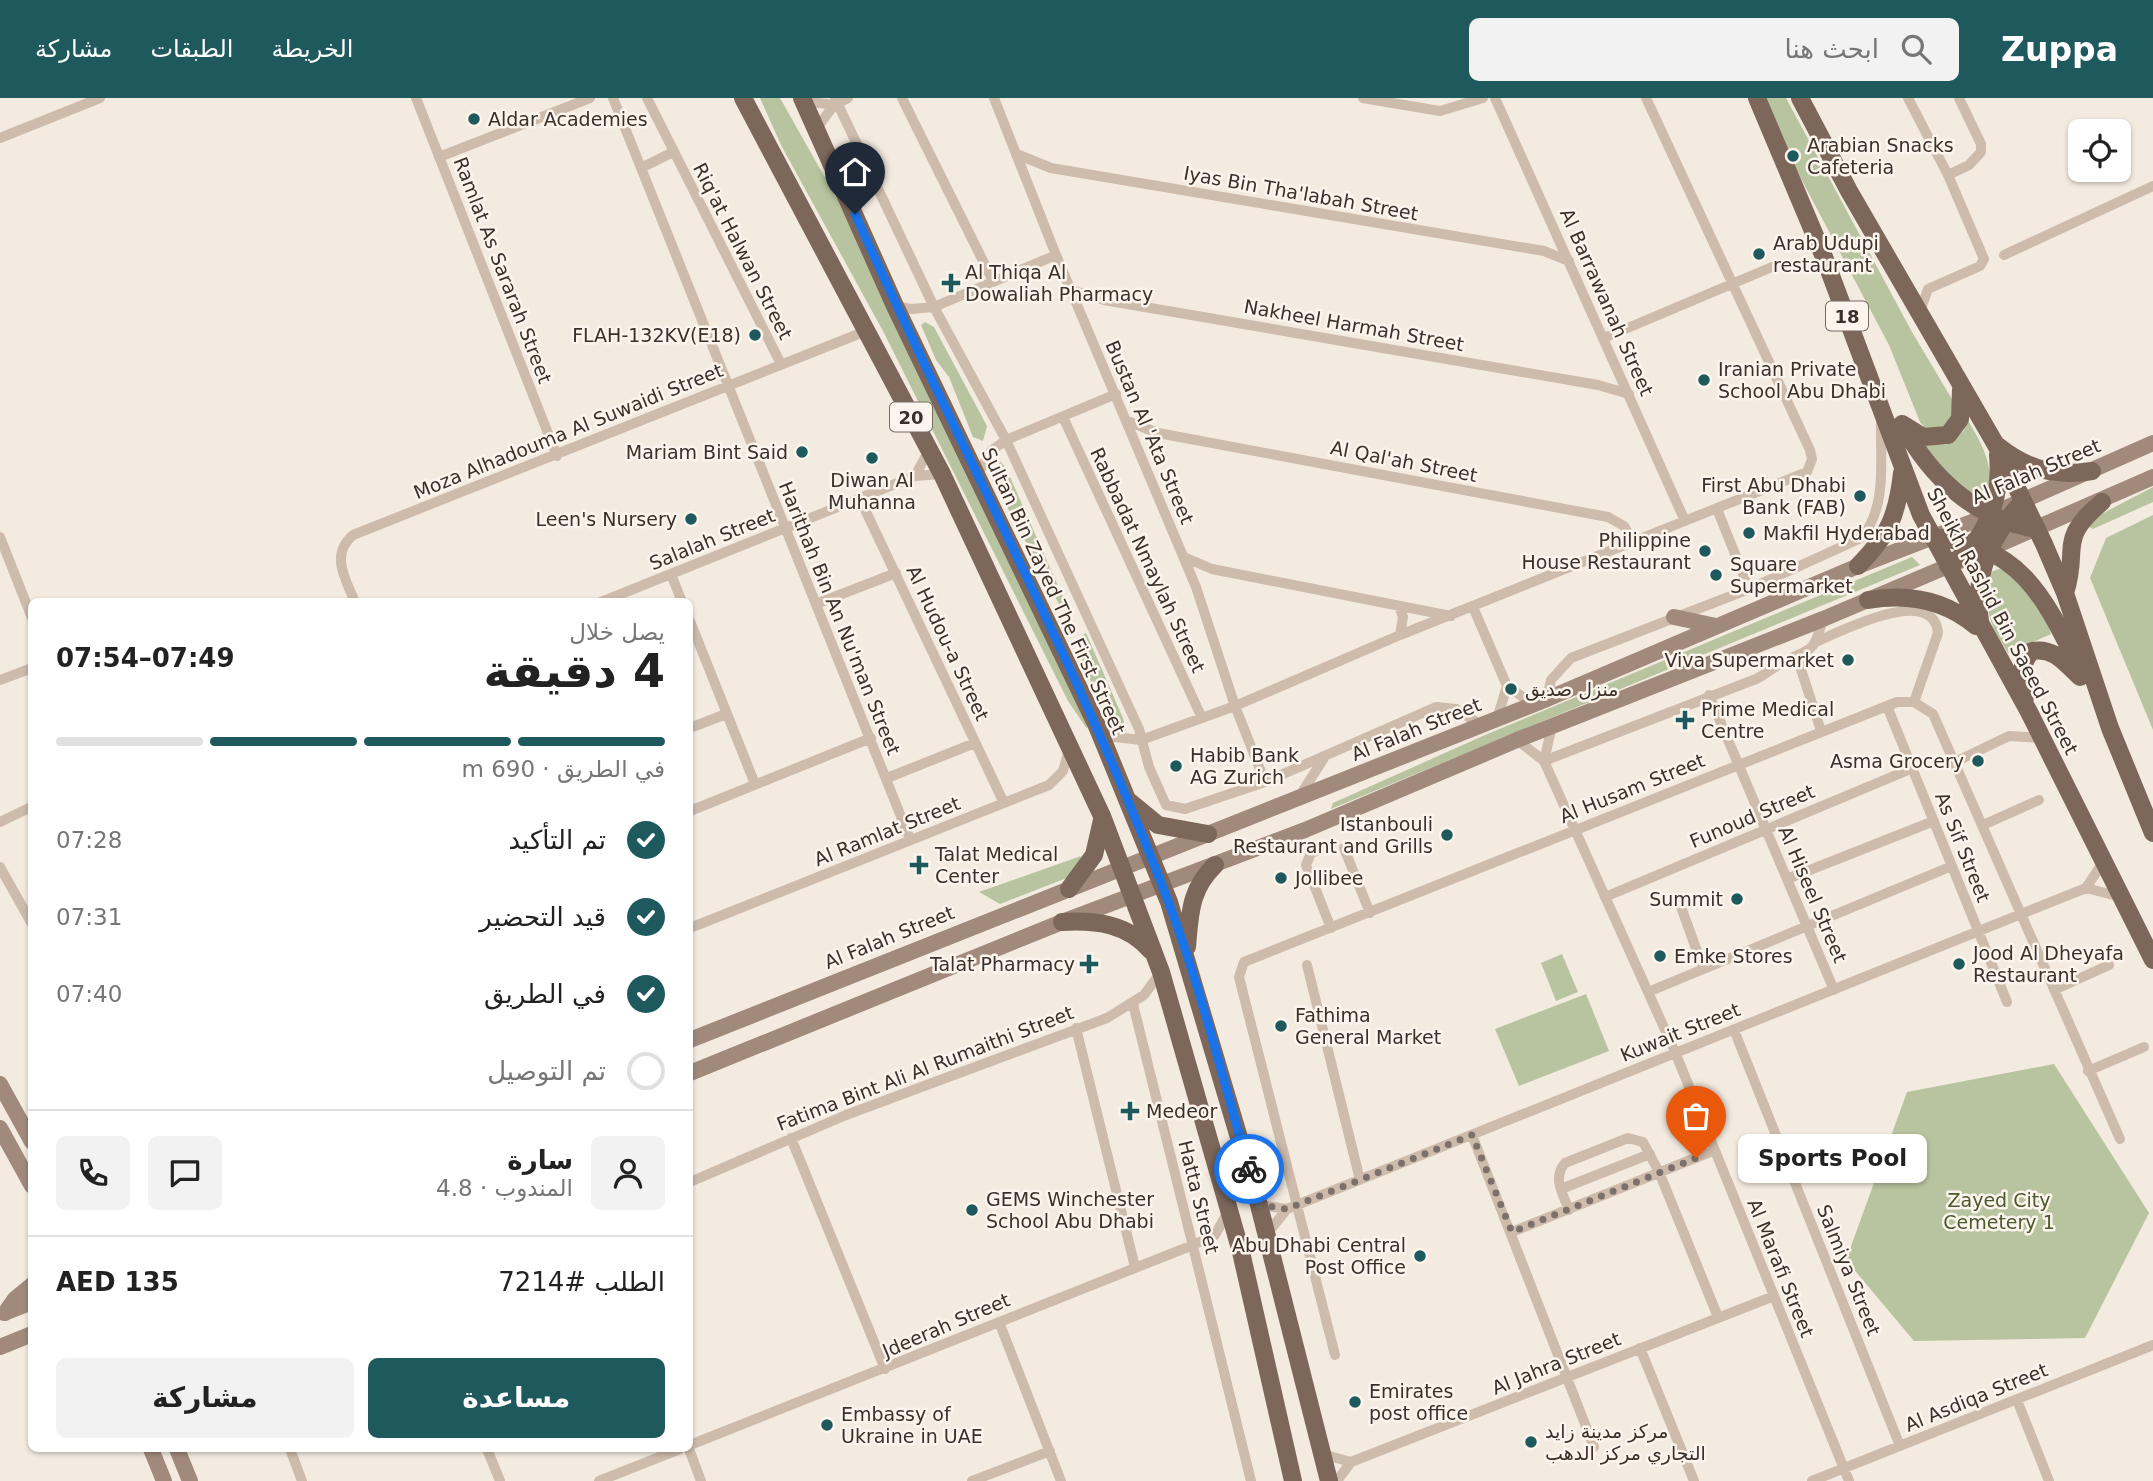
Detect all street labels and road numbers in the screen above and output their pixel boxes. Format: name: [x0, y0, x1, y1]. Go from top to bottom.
street label: Ramlat As Sararah Street: [450, 154, 556, 386]
street label: Riq'at Halwan Street: [689, 159, 797, 343]
street label: Iyas Bin Tha'labah Street: [1182, 162, 1420, 224]
street label: Al Barrawanah Street: [1556, 205, 1658, 399]
street label: Nakheel Harmah Street: [1242, 295, 1466, 355]
road number: 18: [1826, 302, 1868, 330]
street label: Bustan Al 'Ata Street: [1101, 337, 1199, 527]
street label: Moza Alhadouma Al Suwaidi Street: [410, 359, 726, 503]
road number: 20: [890, 402, 932, 432]
street label: Al Falah Street: [1968, 434, 2104, 508]
street label: Al Qal'ah Street: [1329, 436, 1479, 486]
street label: Sultan Bin Zayed The First Street: [978, 444, 1130, 738]
street label: Rabbadat Nmaylah Street: [1086, 444, 1210, 676]
street label: Harithah Bin An Nu'man Street: [775, 478, 905, 758]
street label: Sheikh Rashid Bin Saeed Street: [1923, 484, 2083, 758]
street label: Salalah Street: [646, 504, 778, 574]
street label: Al Hudou-a Street: [902, 562, 994, 724]
street label: Al Falah Street: [1348, 693, 1484, 765]
street label: Al Husam Street: [1556, 749, 1708, 827]
street label: Funoud Street: [1686, 780, 1818, 852]
street label: As Sif Street: [1931, 789, 1995, 905]
street label: Al Ramlat Street: [811, 792, 963, 870]
street label: Al Hiseel Street: [1774, 822, 1852, 966]
street label: Al Falah Street: [821, 901, 957, 973]
street label: Kuwait Street: [1617, 998, 1743, 1066]
street label: Fatima Bint Ali Al Rumaithi Street: [774, 1001, 1076, 1135]
street label: Hatta Street: [1174, 1138, 1224, 1256]
street label: Al Marafi Street: [1743, 1195, 1819, 1341]
street label: Salmiya Street: [1813, 1201, 1885, 1339]
street label: Jdeerah Street: [878, 1288, 1013, 1362]
street label: Al Jahra Street: [1488, 1327, 1624, 1399]
street label: Al Asdiqa Street: [1901, 1358, 2051, 1436]

